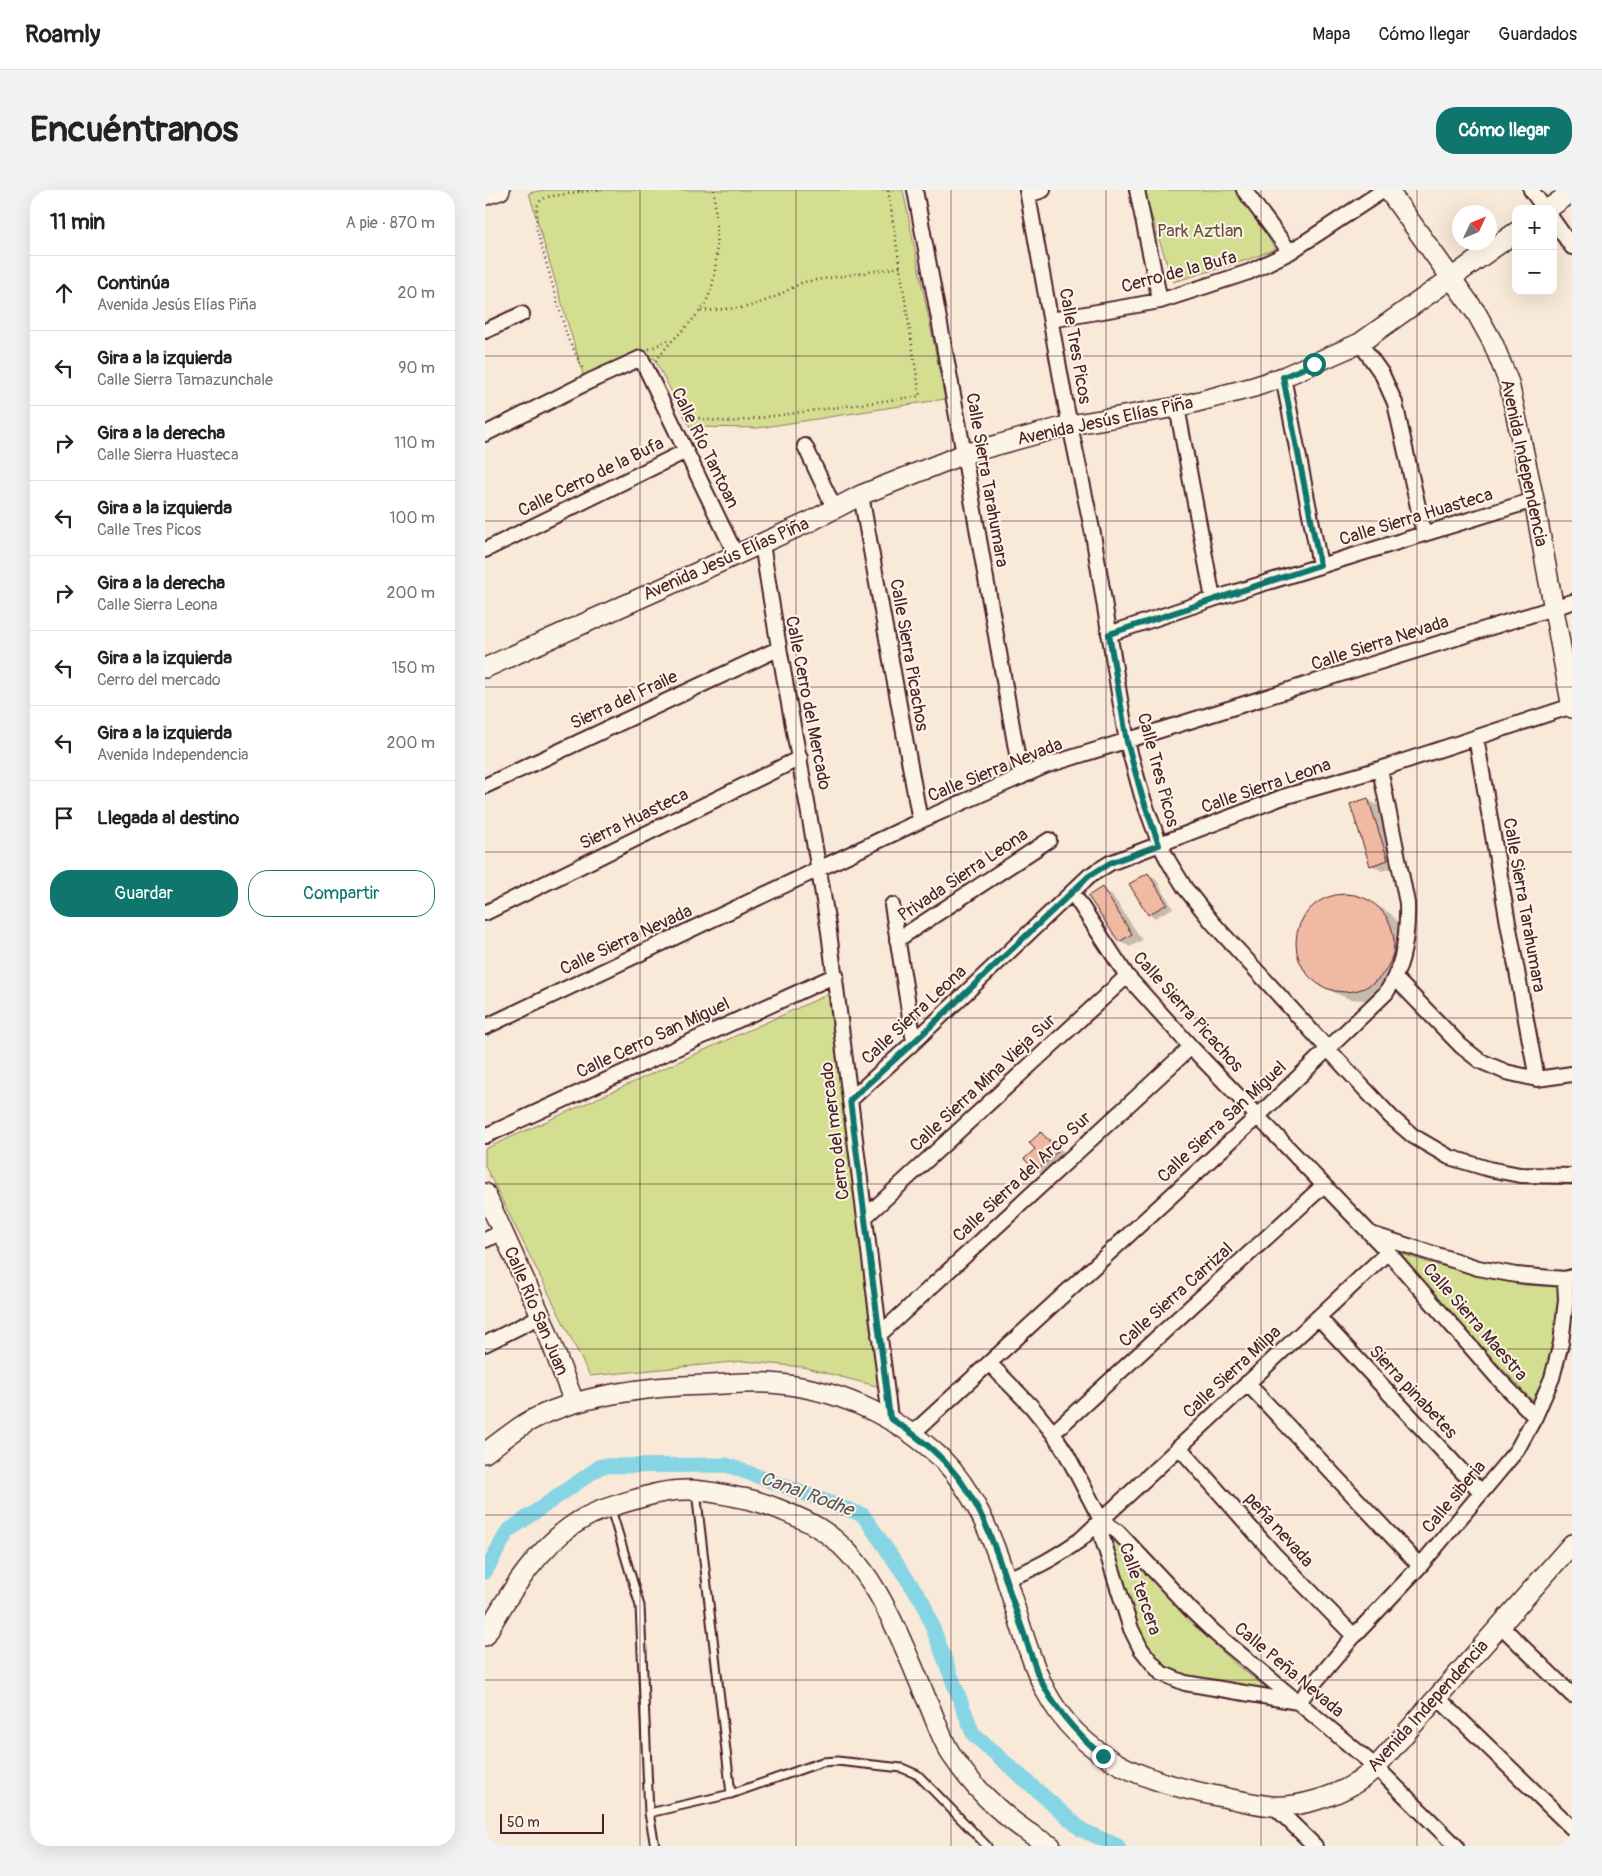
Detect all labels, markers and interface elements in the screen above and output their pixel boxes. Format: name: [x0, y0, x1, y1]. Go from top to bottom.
text: Roamly: [25, 20, 100, 49]
text: Mapa: [1312, 23, 1350, 46]
text: Cómo llegar: [1378, 23, 1470, 46]
text: Guardados: [1498, 23, 1577, 46]
button: Cómo llegar: [1436, 107, 1572, 154]
text: Encuéntranos: [30, 108, 238, 152]
north arrow: [1452, 205, 1497, 250]
map controls: [1512, 205, 1557, 295]
button: +: [1512, 205, 1557, 250]
text: 11 min: [50, 209, 105, 236]
text: A pie · 870 m: [346, 213, 435, 233]
park label: Park Aztlan: [1157, 220, 1243, 243]
street label: Cerro de la Bufa: [1119, 246, 1239, 298]
button: −: [1512, 250, 1557, 295]
text: Continúa: [97, 271, 170, 295]
icon: ahead: [50, 279, 78, 307]
text: 20 m: [397, 283, 435, 303]
street label: Calle Tres Picos: [1054, 286, 1096, 406]
text: Avenida Jesús Elías Piña: [97, 295, 256, 315]
text: Gira a la izquierda: [97, 346, 232, 370]
route start: [1303, 353, 1326, 376]
icon: left: [50, 354, 78, 382]
text: 90 m: [398, 358, 435, 378]
text: Calle Sierra Tamazunchale: [97, 370, 273, 390]
street label: Avenida Independencia: [1495, 377, 1553, 549]
street label: Calle Río Tantoan: [666, 384, 744, 512]
street label: Calle Sierra Tarahumara: [960, 391, 1014, 569]
street label: Avenida Jesús Elías Piña: [1015, 391, 1195, 451]
text: Gira a la derecha: [97, 421, 225, 445]
icon: right: [50, 429, 78, 457]
street label: Calle Cerro de la Bufa: [514, 432, 668, 522]
text: 110 m: [394, 433, 435, 453]
text: Calle Sierra Huasteca: [97, 445, 238, 465]
street label: Calle Sierra Huasteca: [1337, 483, 1495, 551]
text: Gira a la izquierda: [97, 496, 232, 520]
icon: left: [50, 504, 78, 532]
text: 100 m: [389, 508, 435, 528]
street label: Avenida Jesús Elías Piña: [639, 512, 813, 606]
text: Calle Tres Picos: [97, 520, 201, 540]
text: Gira a la derecha: [97, 571, 225, 595]
street label: Calle Sierra Picachos: [884, 577, 934, 733]
icon: right: [50, 579, 78, 607]
text: 200 m: [387, 583, 435, 603]
text: Calle Sierra Leona: [97, 595, 218, 615]
street label: Calle Sierra Nevada: [1308, 610, 1452, 676]
street label: Calle Cerro del Mercado: [780, 614, 836, 792]
text: Gira a la izquierda: [97, 646, 232, 670]
icon: left: [50, 654, 78, 682]
text: 150 m: [391, 658, 435, 678]
street label: Sierra del Fraile: [567, 665, 681, 735]
text: Cerro del mercado: [97, 670, 221, 690]
street label: Calle Tres Picos: [1132, 710, 1184, 830]
text: Gira a la izquierda: [97, 721, 232, 745]
icon: left: [50, 729, 78, 757]
text: 200 m: [387, 733, 435, 753]
street label: Calle Sierra Nevada: [924, 733, 1066, 807]
text: Avenida Independencia: [97, 745, 249, 765]
street label: Calle Sierra Leona: [1198, 753, 1334, 819]
street label: Sierra Huasteca: [576, 783, 692, 855]
icon: arrive: [50, 804, 78, 832]
text: Llegada al destino: [97, 806, 239, 830]
street label: Calle Sierra Tarahumara: [1497, 816, 1551, 994]
street label: Privada Sierra Leona: [894, 823, 1032, 927]
button: Guardar: [50, 870, 238, 917]
button: Compartir: [248, 870, 435, 917]
street label: Calle Sierra Nevada: [556, 899, 696, 981]
street label: Calle Sierra Picachos: [1128, 947, 1248, 1077]
street label: Calle Sierra Leona: [857, 960, 971, 1070]
street label: Calle Cerro San Miguel: [573, 992, 733, 1084]
street label: Calle Sierra Mina Vieja Sur: [905, 1009, 1062, 1157]
street label: Calle Sierra San Miguel: [1153, 1056, 1291, 1188]
street label: Cerro del mercado: [815, 1060, 855, 1201]
street label: Calle Sierra del Arco Sur: [948, 1106, 1097, 1247]
street label: Calle Sierra Carrizal: [1114, 1238, 1238, 1352]
street label: Calle Río San Juan: [498, 1243, 574, 1379]
street label: Calle Sierra Maestra: [1418, 1258, 1532, 1386]
street label: Calle Sierra Milpa: [1178, 1321, 1286, 1423]
street label: Sierra pinabetes: [1364, 1340, 1462, 1444]
street label: Calle siberia: [1417, 1456, 1491, 1538]
water label: Canal Rodhe: [757, 1466, 858, 1522]
street label: peña nevada: [1239, 1488, 1319, 1572]
street label: Calle tercera: [1113, 1540, 1167, 1638]
street label: Calle Peña Nevada: [1229, 1617, 1349, 1723]
street label: Avenida Independencia: [1362, 1635, 1494, 1777]
route end: [1092, 1745, 1115, 1768]
scale bar: [500, 1811, 604, 1834]
text: 50 m: [507, 1814, 540, 1831]

